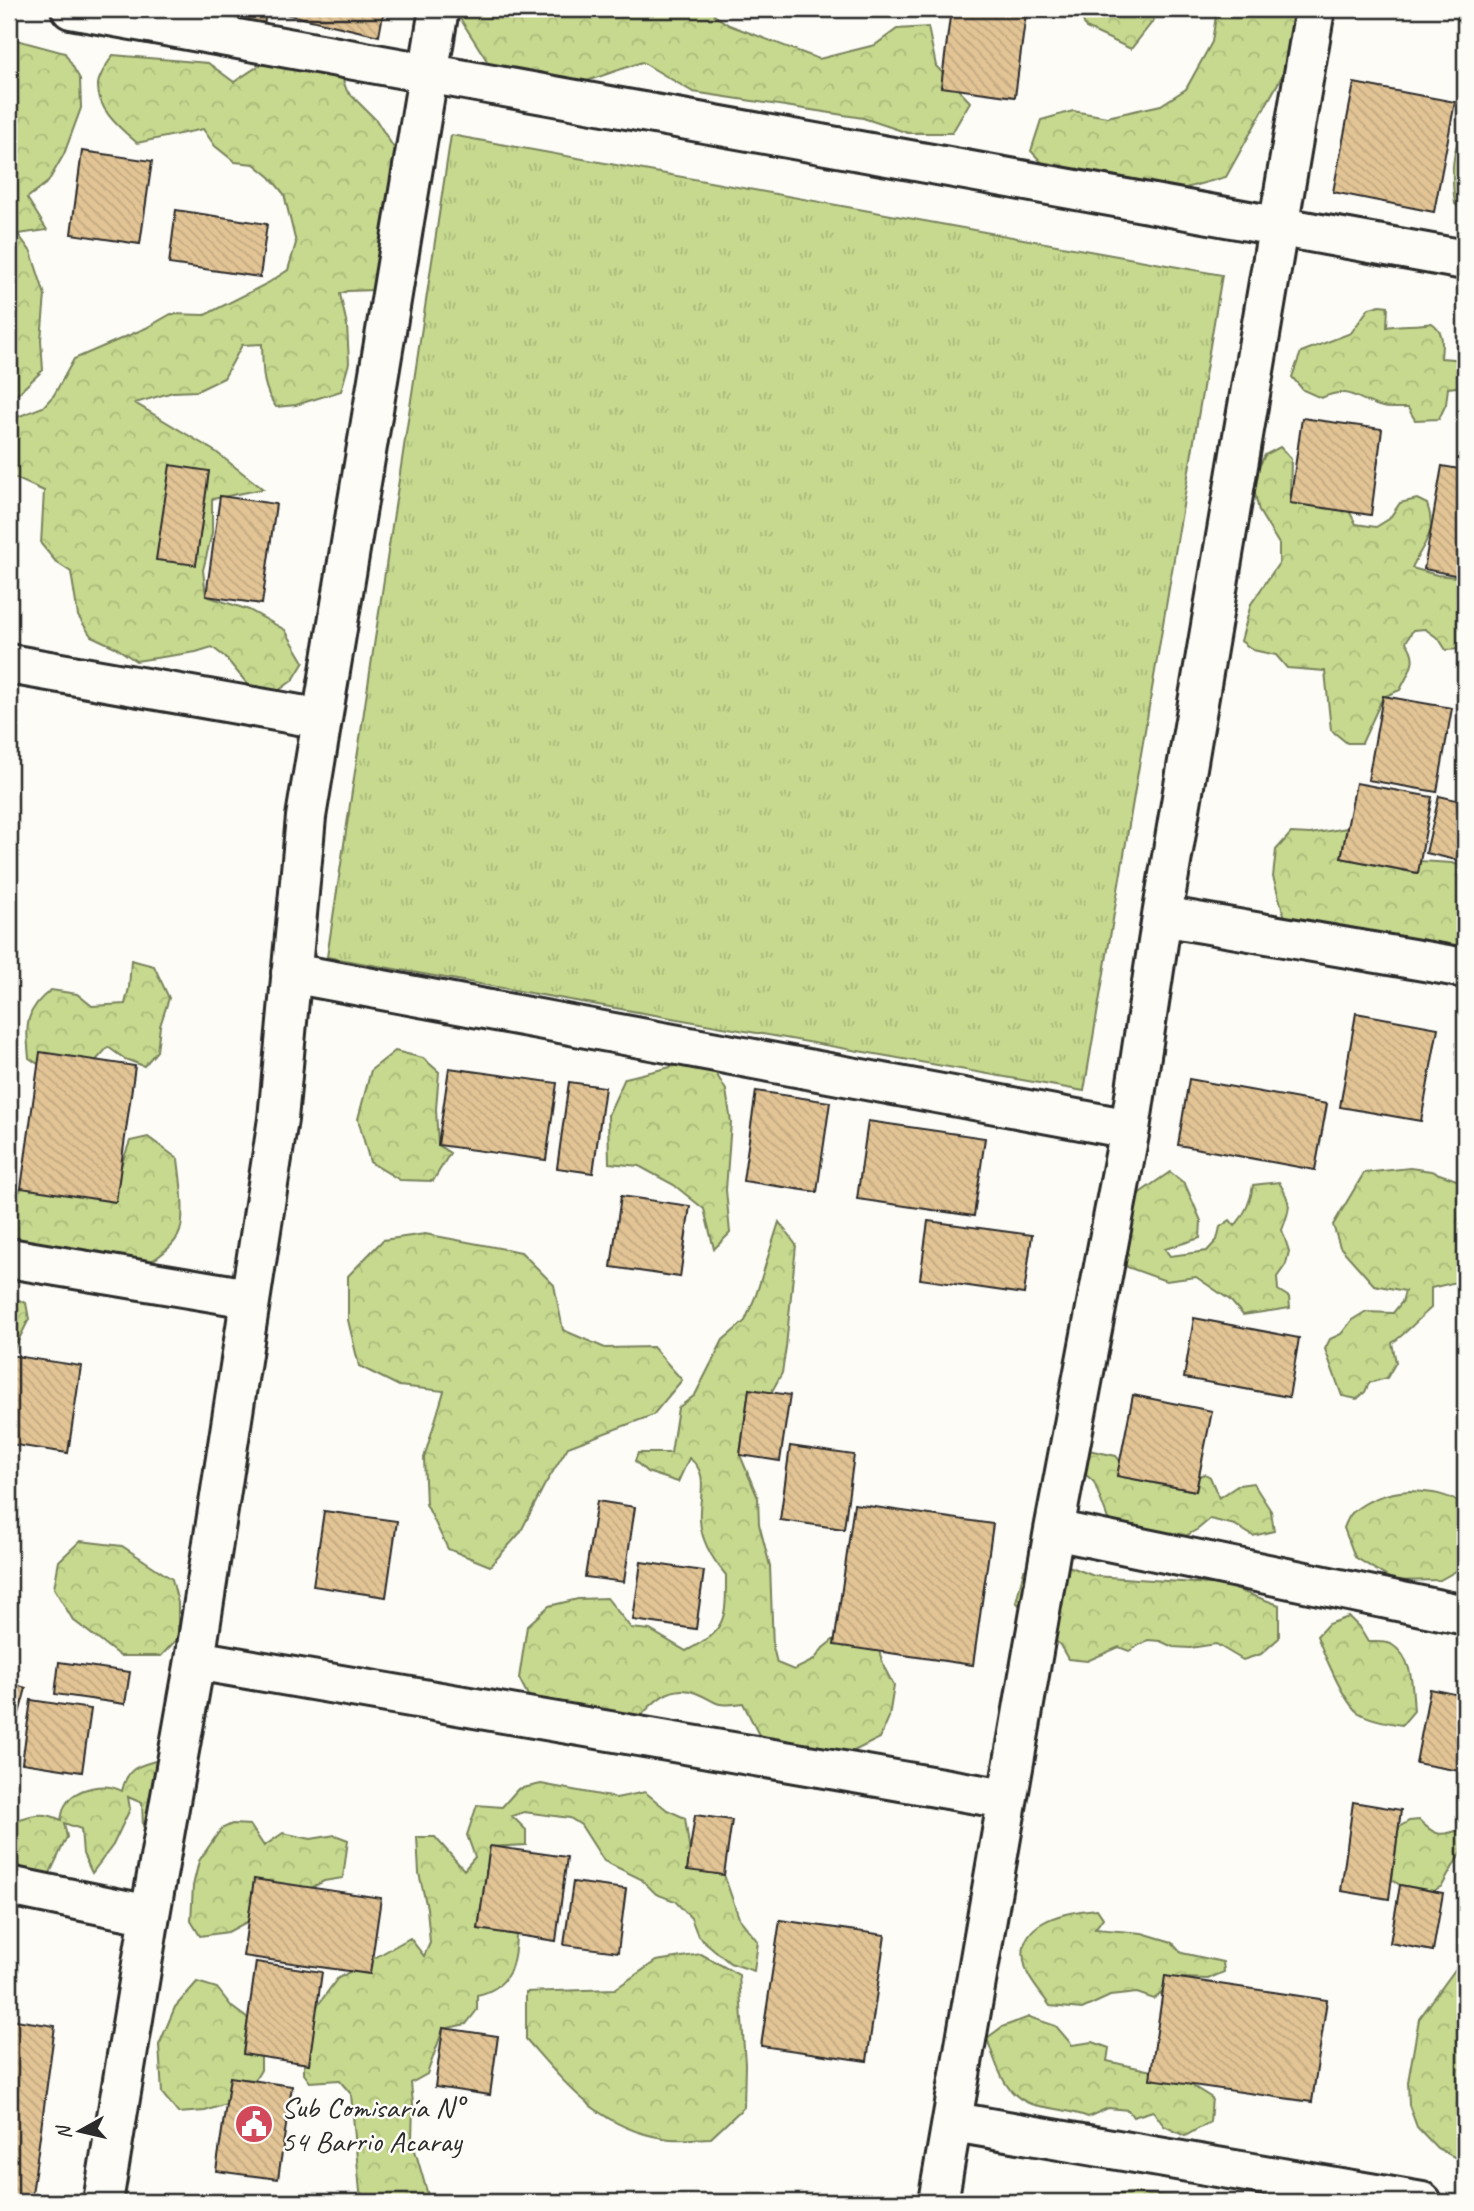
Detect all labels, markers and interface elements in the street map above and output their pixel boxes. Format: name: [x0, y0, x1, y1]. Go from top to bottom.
place label: Sub Comisaría N° 54 Barrio Acaray: [281, 2088, 468, 2160]
north arrow: [46, 2096, 116, 2166]
public building icon: Sub Comisaría N° 54 Barrio Acaray: [233, 2103, 275, 2145]
text: N: [51, 2123, 77, 2141]

